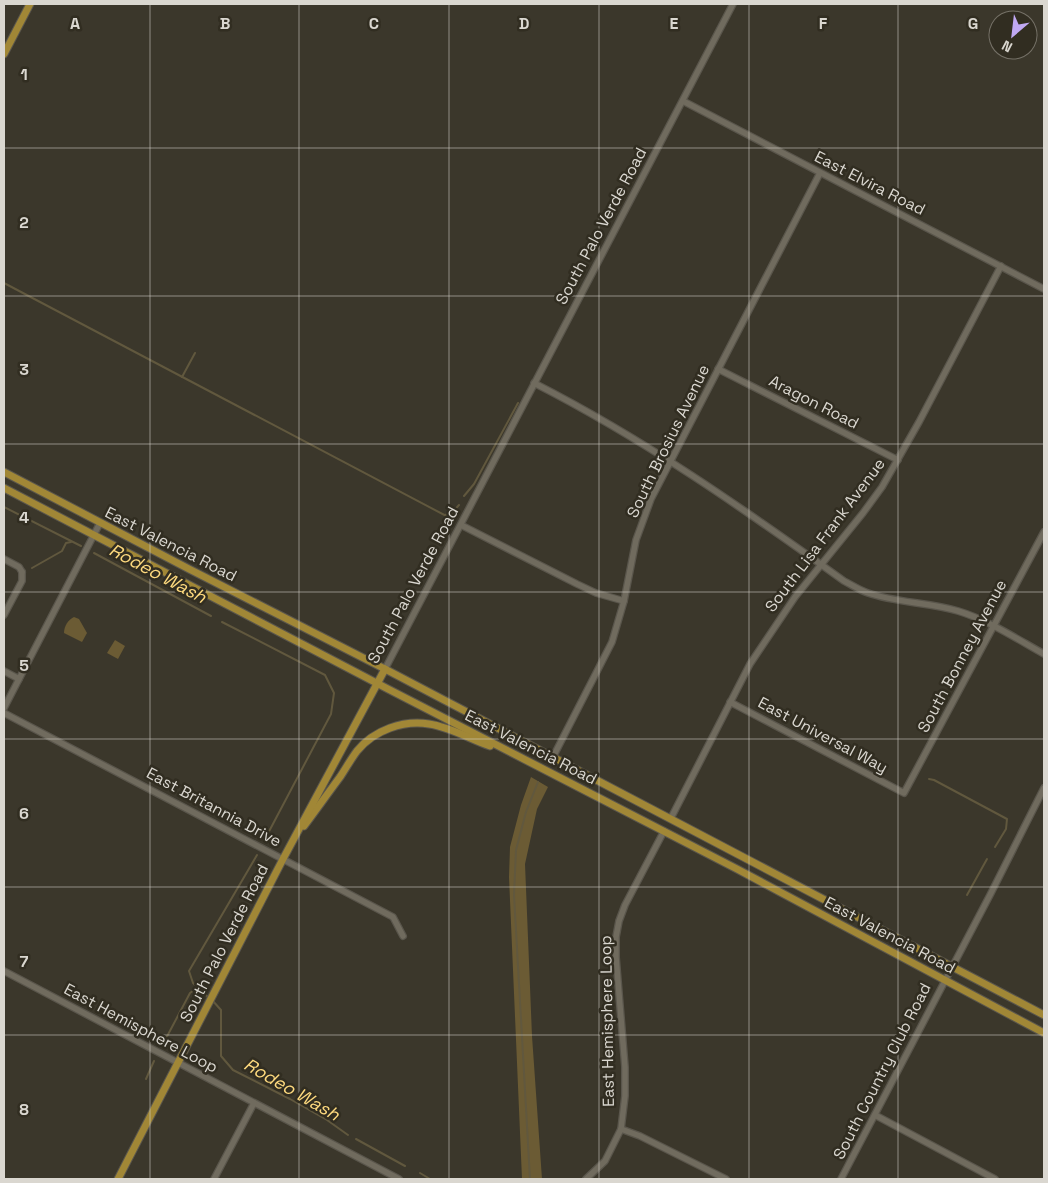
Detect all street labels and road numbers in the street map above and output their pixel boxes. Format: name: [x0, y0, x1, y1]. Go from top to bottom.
street label: South Palo Verde Road: [551, 144, 651, 308]
street label: East Elvira Road: [811, 146, 929, 220]
street label: South Brosius Avenue: [622, 361, 714, 521]
street label: Aragon Road: [765, 370, 863, 434]
street label: South Lisa Frank Avenue: [760, 454, 890, 616]
street label: East Valencia Road: [101, 502, 241, 586]
street label: South Palo Verde Road: [363, 503, 463, 667]
street label: South Bonney Avenue: [913, 576, 1011, 736]
street label: East Universal Way: [754, 692, 892, 778]
street label: East Valencia Road: [461, 705, 601, 789]
street label: East Britannia Drive: [143, 762, 285, 852]
street label: South Palo Verde Road: [175, 860, 273, 1026]
street label: East Valencia Road: [821, 892, 959, 978]
street label: East Hemisphere Loop: [595, 935, 619, 1107]
street label: East Hemisphere Loop: [60, 978, 222, 1078]
street label: South Country Club Road: [828, 979, 936, 1163]

